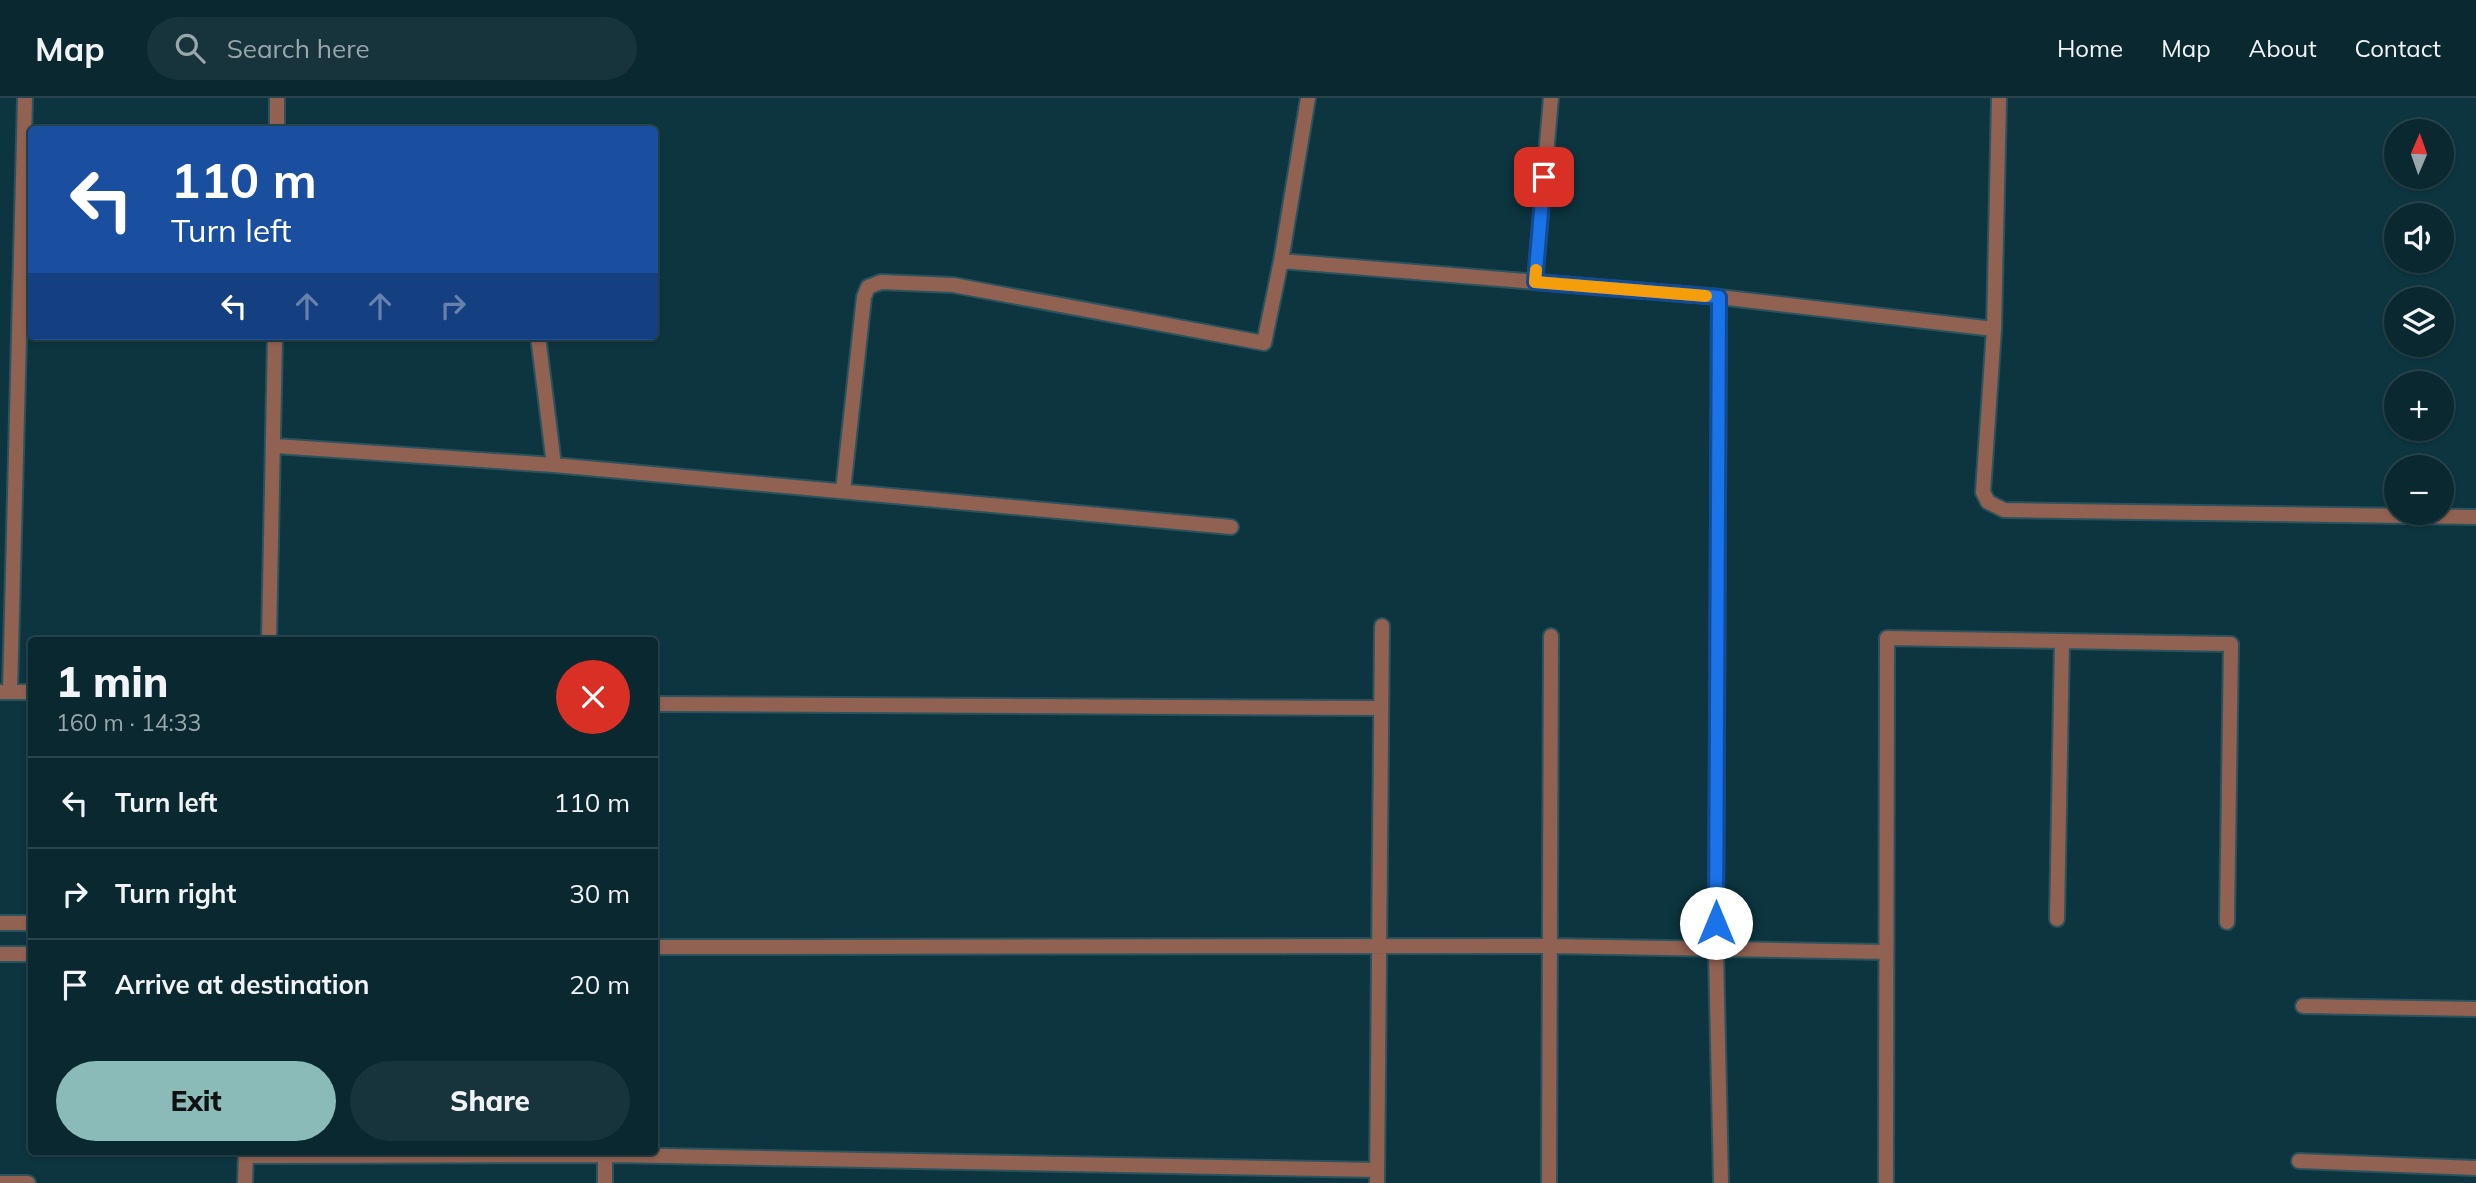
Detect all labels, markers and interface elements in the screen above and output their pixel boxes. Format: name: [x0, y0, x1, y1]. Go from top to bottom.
search box: [147, 17, 637, 80]
text: Map: [35, 28, 105, 69]
icon: search: [171, 29, 209, 67]
text: Search here: [227, 32, 370, 65]
text: Home: [2057, 33, 2123, 63]
text: Map: [2161, 33, 2211, 63]
text: About: [2249, 33, 2317, 63]
text: Contact: [2355, 33, 2441, 63]
north arrow: [2384, 119, 2454, 189]
map controls: [2384, 119, 2454, 525]
pin: [1514, 147, 1574, 207]
text: 110 m: [171, 149, 317, 210]
icon: left: [56, 154, 147, 245]
icon: arrive: [1525, 158, 1563, 196]
button: sound: [2384, 203, 2454, 273]
text: Turn left: [171, 210, 291, 250]
icon: left: [215, 287, 253, 325]
icon: ahead: [288, 287, 326, 325]
icon: ahead: [361, 287, 399, 325]
icon: right: [434, 287, 472, 325]
button: layers: [2384, 287, 2454, 357]
button: +: [2384, 371, 2454, 441]
button: −: [2384, 455, 2454, 525]
text: 1 min: [56, 655, 169, 708]
button: close: [556, 660, 630, 734]
text: 160 m · 14:33: [56, 708, 201, 737]
icon: left: [56, 784, 94, 822]
text: Turn left: [115, 786, 217, 819]
text: 110 m: [554, 786, 630, 819]
icon: right: [56, 875, 94, 913]
text: Turn right: [115, 877, 236, 910]
text: 30 m: [569, 877, 630, 910]
position arrow: [1679, 886, 1753, 960]
icon: arrive: [56, 966, 94, 1004]
text: Arrive at destination: [115, 968, 370, 1001]
text: 20 m: [569, 968, 630, 1001]
button: Exit: [56, 1061, 336, 1141]
button: Share: [350, 1061, 630, 1141]

